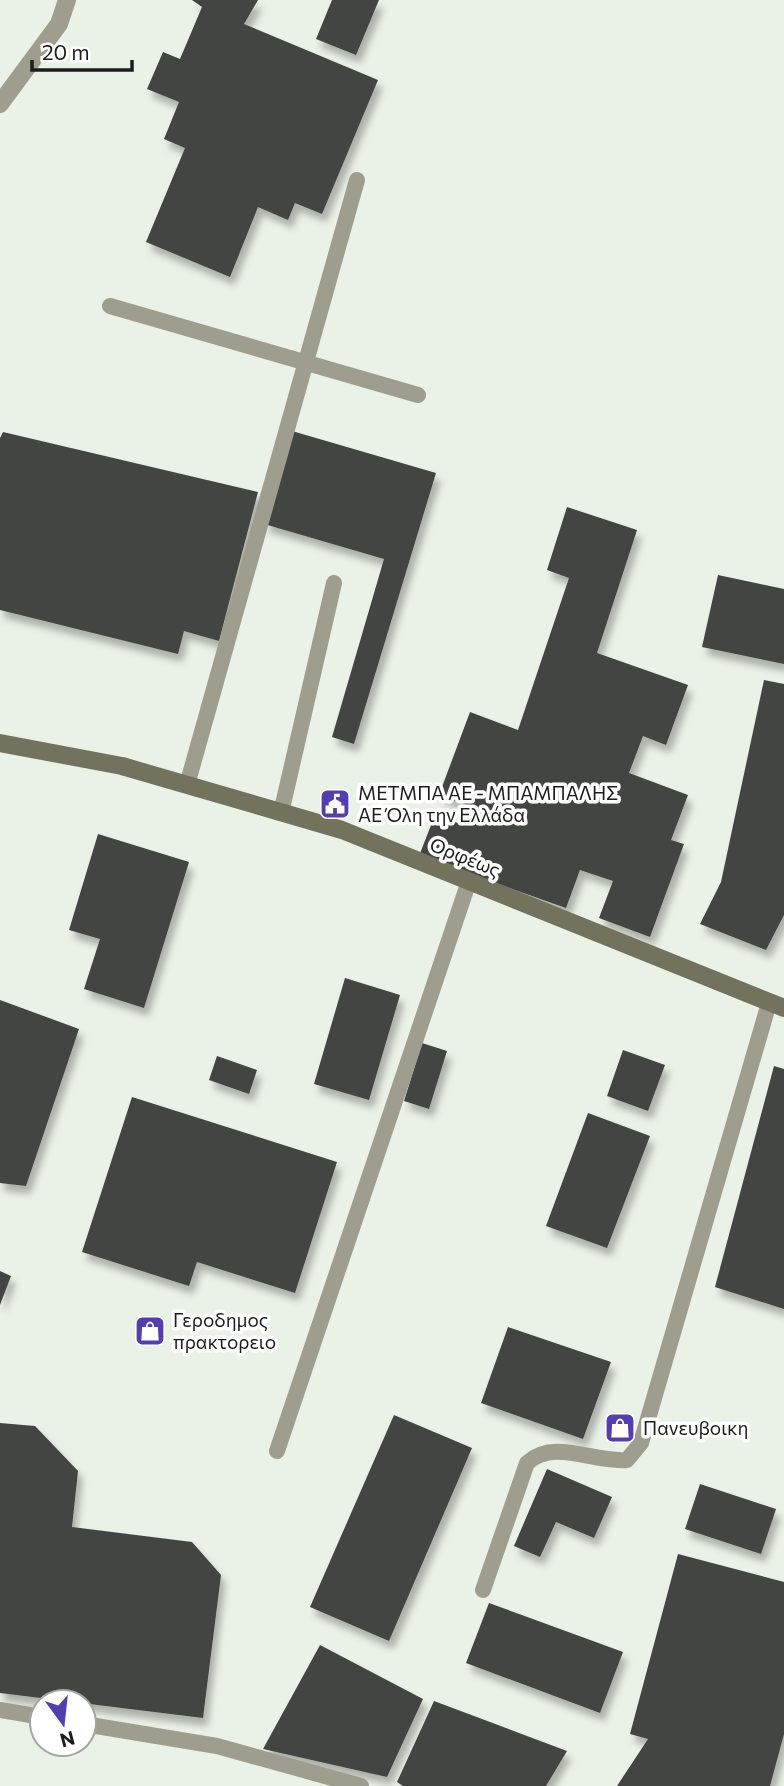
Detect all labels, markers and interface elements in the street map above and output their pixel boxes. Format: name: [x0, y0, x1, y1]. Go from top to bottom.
scale bar: [32, 28, 131, 72]
text: 20 m: [42, 39, 90, 64]
place label: ΜΕΤΜΠΑ ΑΕ - ΜΠΑΜΠΑΛΗΣ ΑΕ Όλη την Ελλάδα: [358, 781, 618, 826]
public building icon: ΜΕΤΜΠΑ ΑΕ - ΜΠΑΜΠΑΛΗΣ ΑΕ Όλη την Ελλάδα: [318, 787, 352, 821]
street label: Ορφέως: [427, 832, 504, 881]
place label: Γεροδημος πρακτορειο: [173, 1308, 276, 1353]
shop icon: Γεροδημος πρακτορειο: [133, 1314, 167, 1348]
shop icon: Πανευβοικη: [603, 1411, 637, 1445]
place label: Πανευβοικη: [643, 1416, 748, 1439]
north arrow: [28, 1688, 98, 1758]
text: N: [58, 1727, 77, 1753]

